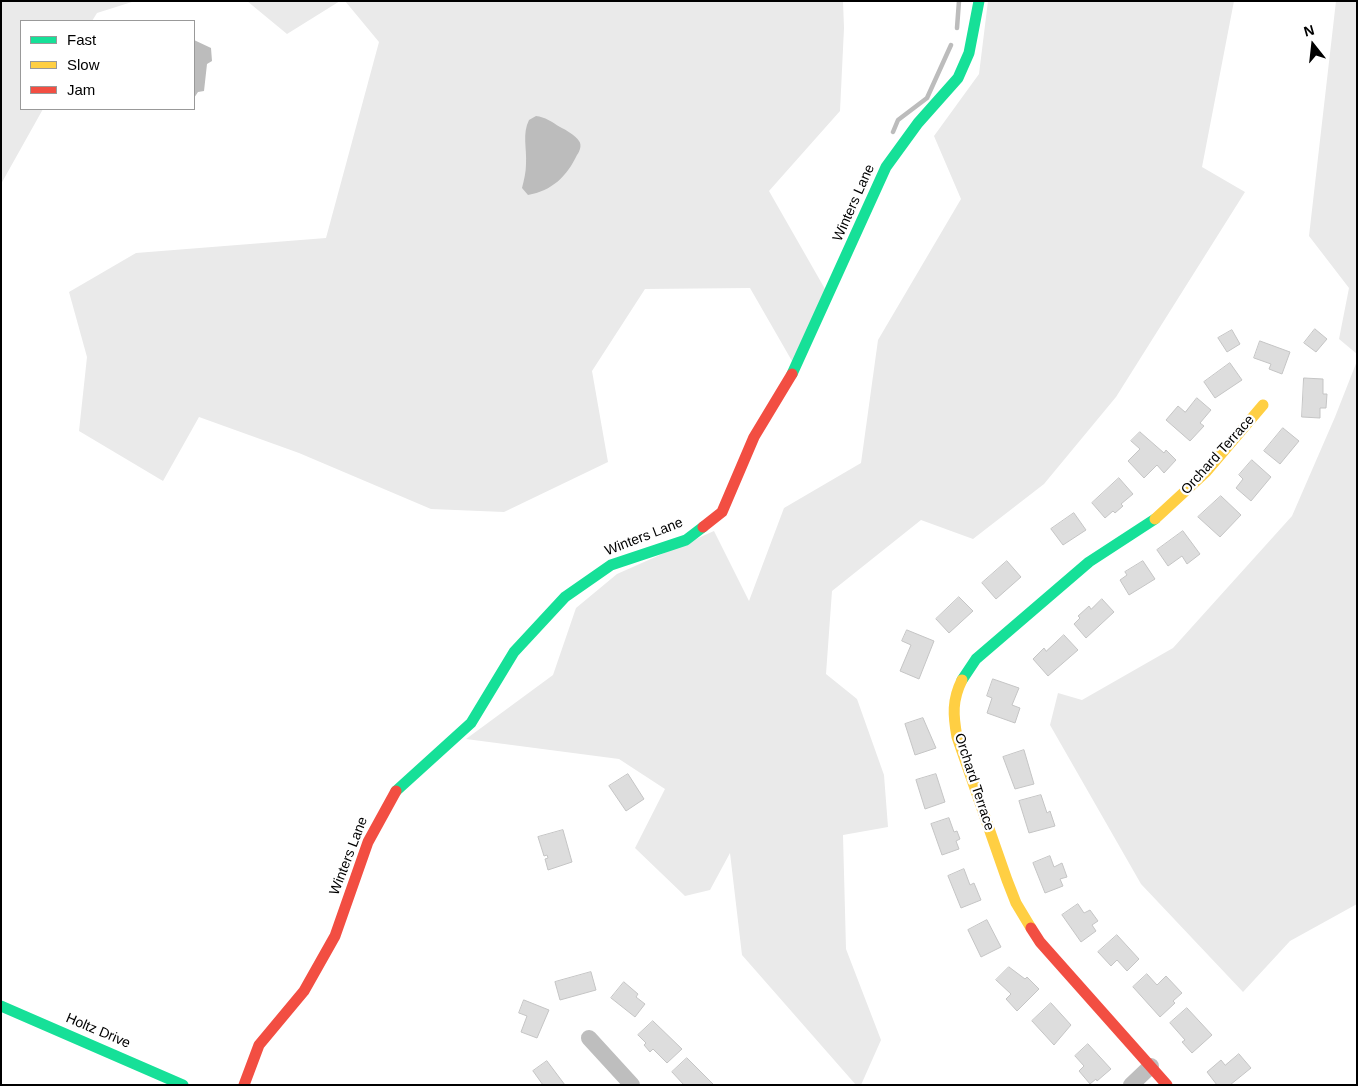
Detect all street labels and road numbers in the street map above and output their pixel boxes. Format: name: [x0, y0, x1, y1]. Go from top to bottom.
street label: Winters Lane: [830, 162, 878, 244]
street label: Orchard Terrace: [1178, 412, 1258, 498]
street label: Winters Lane: [602, 514, 686, 560]
street label: Orchard Terrace: [950, 731, 998, 833]
street label: Winters Lane: [326, 814, 372, 898]
street label: Holtz Drive: [63, 1010, 133, 1052]

